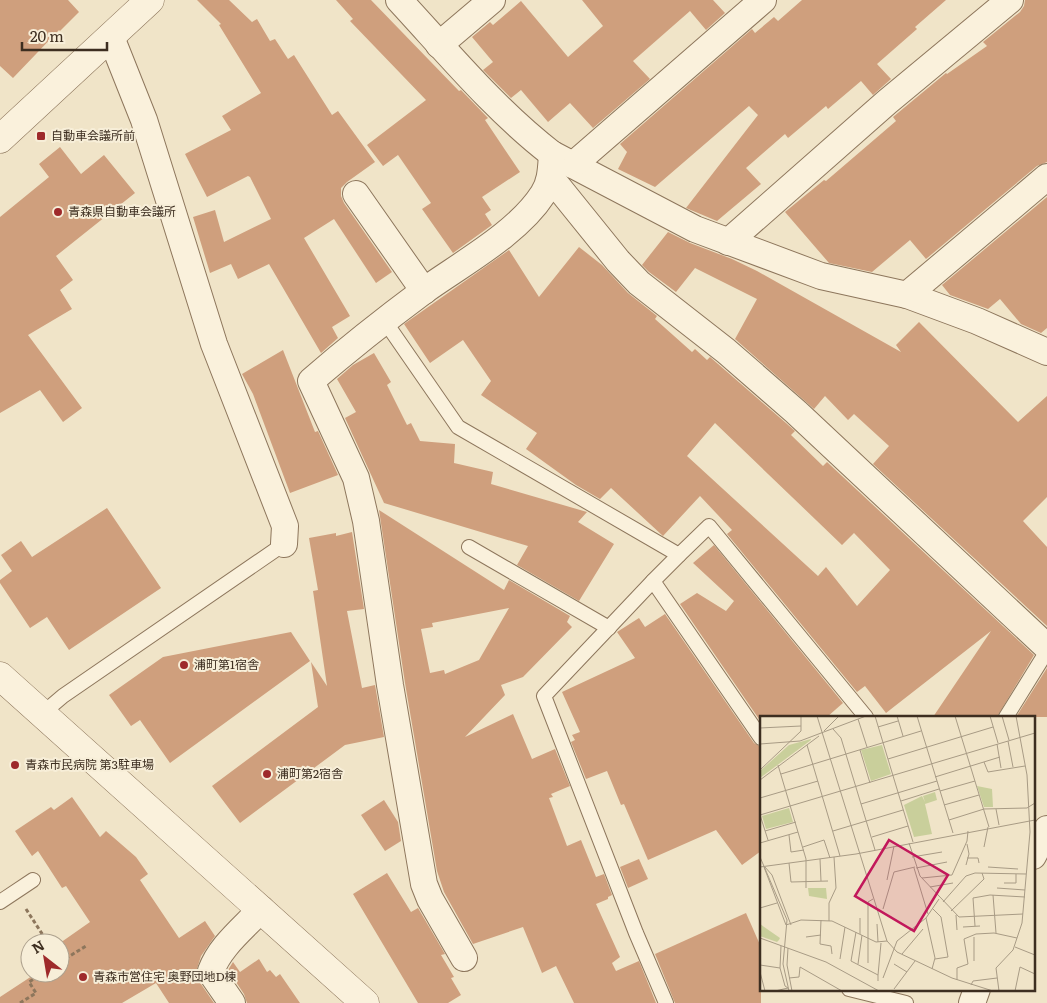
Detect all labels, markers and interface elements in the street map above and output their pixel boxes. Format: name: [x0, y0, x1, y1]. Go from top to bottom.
scale bar: [22, 20, 108, 52]
text: 20 m: [30, 24, 64, 47]
place label: 自動車会議所前: [51, 126, 135, 144]
marker: 自動車会議所前: [35, 130, 47, 142]
place label: 青森県自動車会議所: [68, 202, 176, 220]
marker: 青森県自動車会議所: [52, 206, 64, 218]
place label: 浦町第1宿舎: [194, 655, 259, 673]
marker: 浦町第1宿舎: [178, 659, 190, 671]
inset map: [760, 716, 1034, 990]
place label: 青森市民病院 第3駐車場: [25, 755, 154, 773]
marker: 青森市民病院 第3駐車場: [9, 759, 21, 771]
place label: 浦町第2宿舎: [277, 764, 343, 782]
marker: 浦町第2宿舎: [261, 768, 273, 780]
north arrow: [20, 933, 70, 983]
text: N: [28, 934, 48, 958]
place label: 青森市営住宅 奥野団地D棟: [93, 967, 237, 985]
marker: 青森市営住宅 奥野団地D棟: [77, 971, 89, 983]

